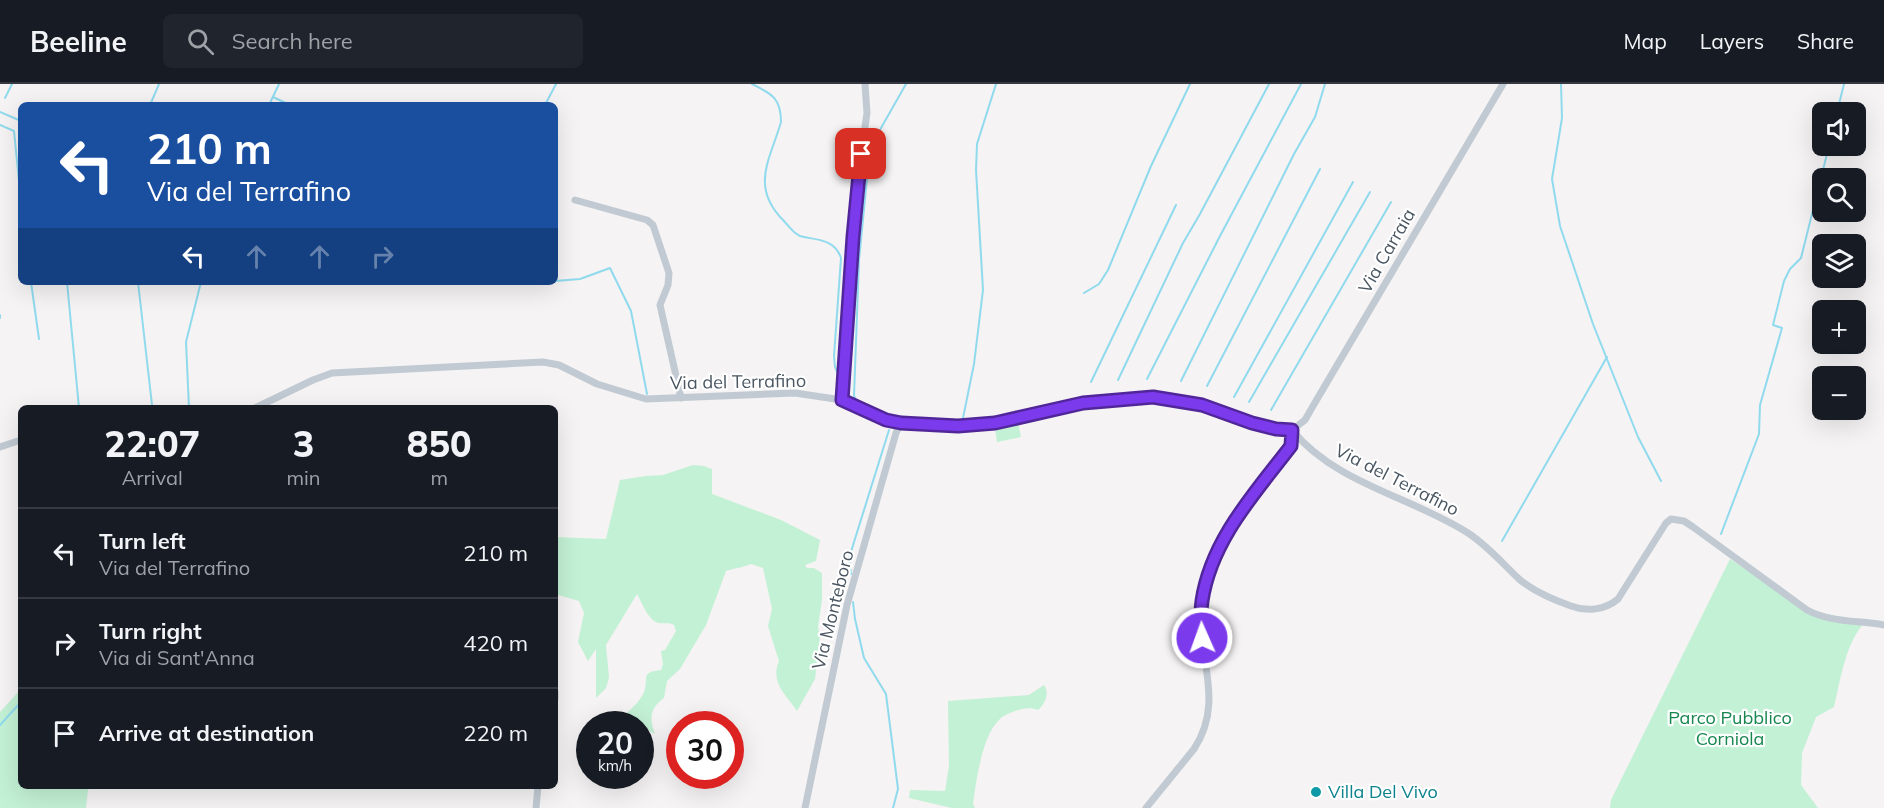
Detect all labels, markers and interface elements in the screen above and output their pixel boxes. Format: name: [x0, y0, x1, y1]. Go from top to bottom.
search box: [163, 14, 583, 68]
text: Beeline: [30, 24, 127, 59]
icon: search: [184, 25, 217, 58]
text: Search here: [232, 27, 353, 55]
text: Map: [1624, 28, 1667, 54]
text: Layers: [1700, 28, 1764, 54]
text: Share: [1797, 28, 1854, 54]
map controls: [1812, 102, 1866, 420]
button: sound: [1812, 102, 1866, 156]
text: 210 m: [147, 122, 272, 175]
icon: left: [48, 126, 126, 204]
pin: [835, 128, 886, 179]
icon: arrive: [844, 137, 877, 170]
button: search: [1812, 168, 1866, 222]
text: Via del Terrafino: [147, 174, 351, 208]
street label: Via Carraia: [1353, 204, 1420, 297]
button: layers: [1812, 234, 1866, 288]
icon: left: [177, 240, 210, 273]
icon: ahead: [240, 240, 273, 273]
icon: ahead: [303, 240, 336, 273]
icon: right: [366, 240, 399, 273]
button: +: [1812, 300, 1866, 354]
button: −: [1812, 366, 1866, 420]
street label: Via del Terrafino: [670, 369, 806, 394]
text: 22:07: [104, 421, 200, 466]
text: 3: [293, 421, 314, 466]
text: 850: [407, 421, 472, 466]
street label: Via del Terrafino: [1331, 438, 1463, 521]
text: Arrival: [122, 465, 183, 490]
text: min: [286, 465, 321, 490]
text: m: [430, 465, 448, 490]
text: Turn left: [99, 527, 186, 555]
icon: left: [48, 537, 81, 570]
text: 210 m: [463, 539, 528, 567]
street label: Via Monteboro: [807, 548, 858, 672]
text: Via del Terrafino: [99, 555, 250, 580]
position arrow: [1170, 606, 1234, 670]
text: Turn right: [99, 617, 202, 645]
icon: right: [48, 627, 81, 660]
text: 420 m: [463, 629, 528, 657]
text: Via di Sant'Anna: [99, 645, 255, 670]
park label: Parco Pubblico Corniola: [1668, 706, 1792, 750]
speed limit sign: 30: [666, 711, 744, 789]
icon: arrive: [48, 717, 81, 750]
text: Arrive at destination: [99, 719, 314, 747]
text: 220 m: [463, 719, 528, 747]
text: 20: [597, 724, 633, 762]
text: km/h: [598, 756, 632, 775]
place label: Villa Del Vivo: [1328, 780, 1438, 803]
marker: Villa Del Vivo: [1309, 785, 1323, 799]

